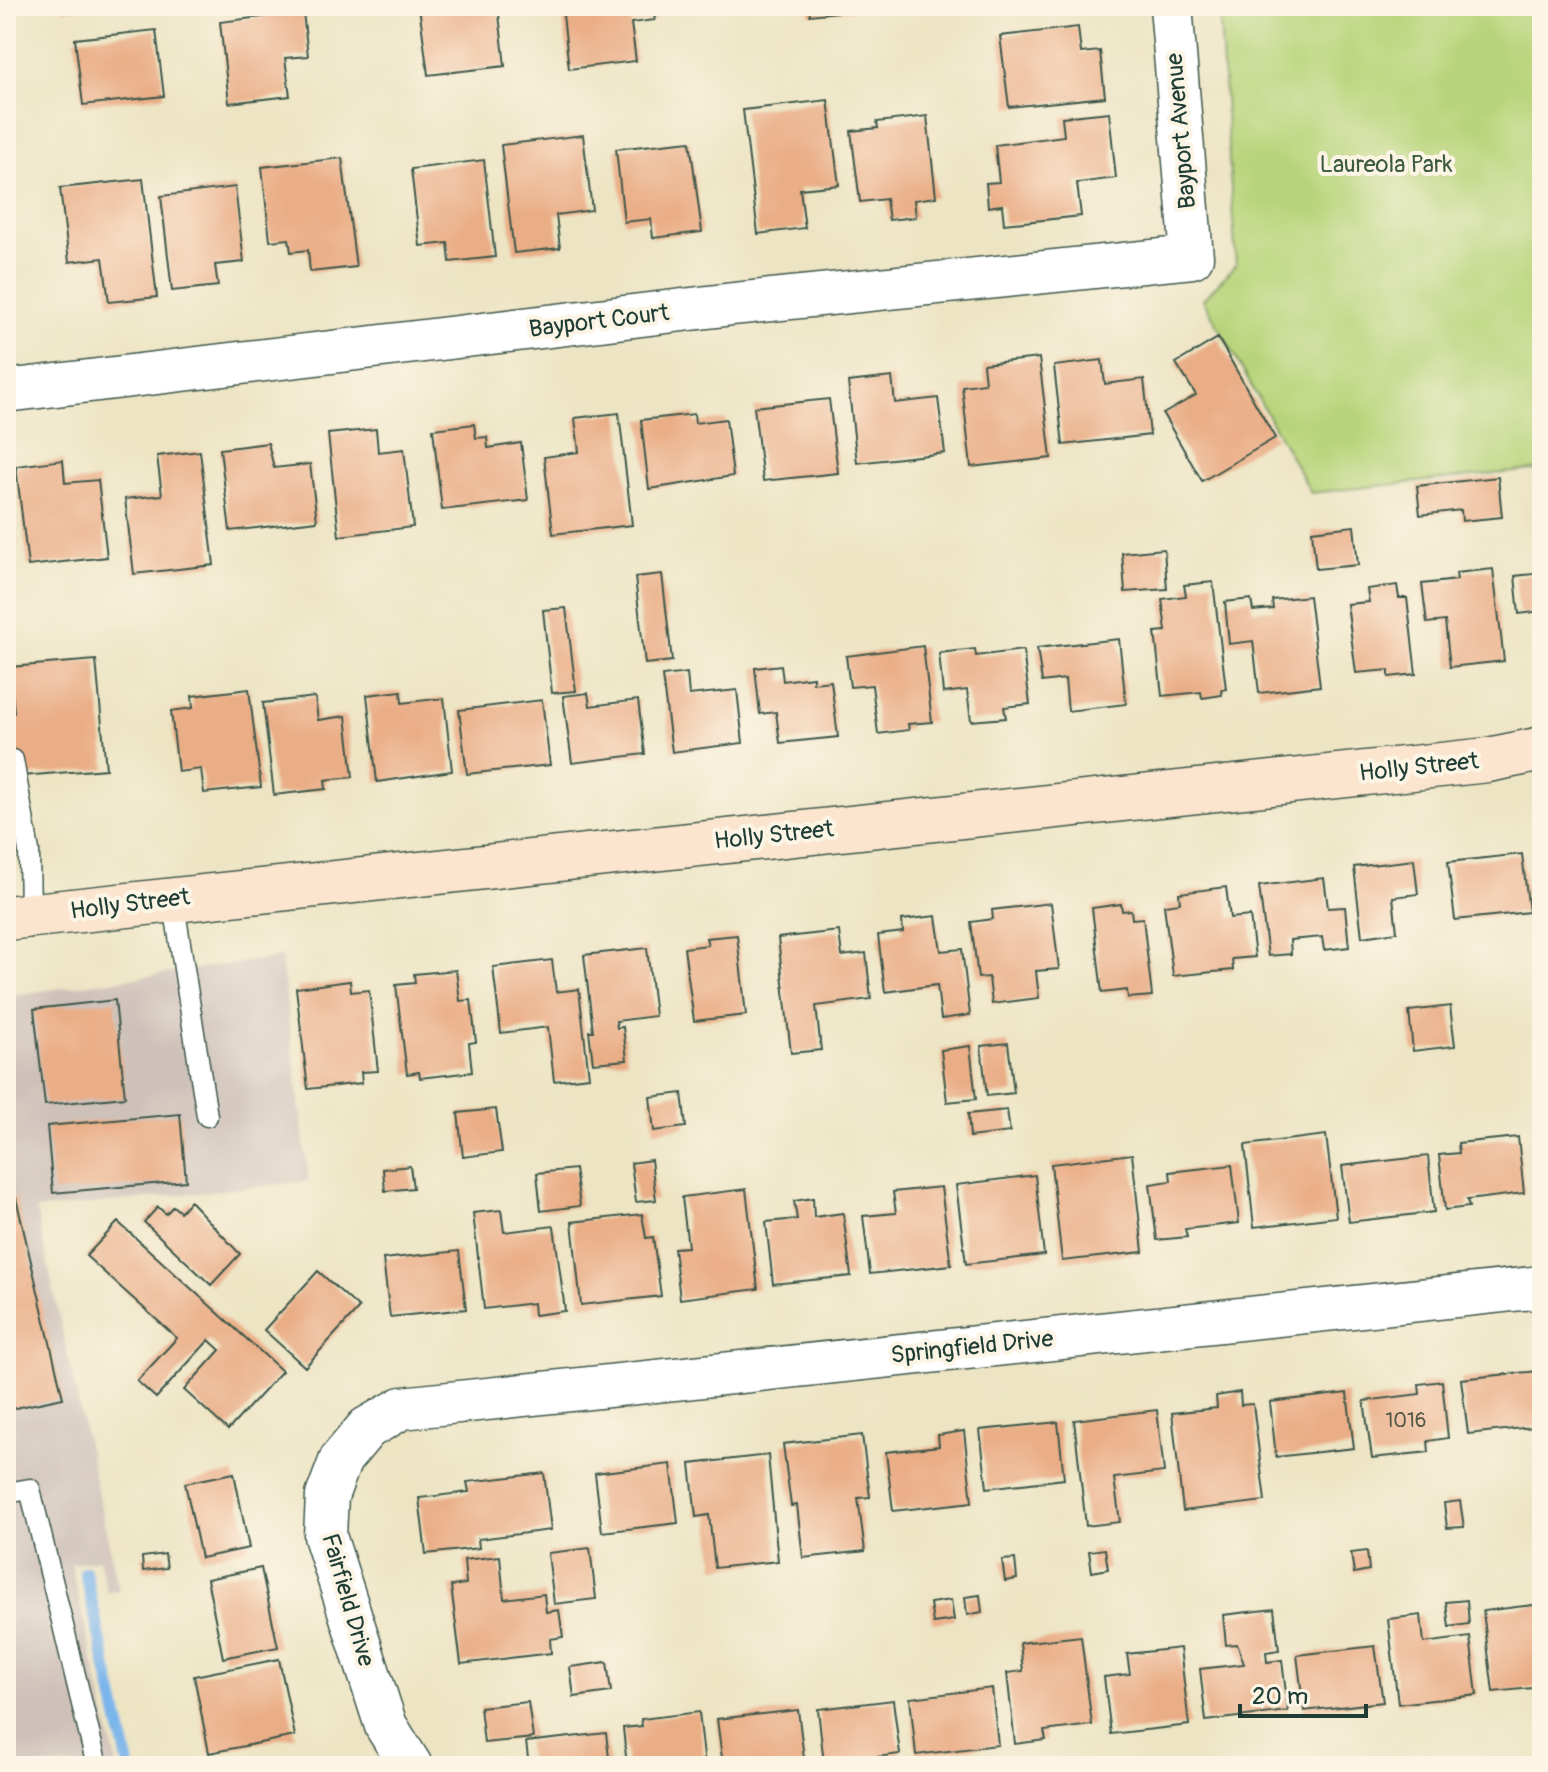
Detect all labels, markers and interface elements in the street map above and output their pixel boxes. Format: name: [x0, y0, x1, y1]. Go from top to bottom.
street label: Bayport Avenue: [1160, 52, 1202, 210]
park label: Laureola Park: [1319, 150, 1453, 179]
street label: Bayport Court: [527, 298, 671, 344]
street label: Holly Street: [1358, 746, 1481, 788]
street label: Holly Street: [713, 814, 836, 856]
street label: Holly Street: [69, 882, 192, 926]
street label: Springfield Drive: [889, 1324, 1055, 1370]
house number: 1016: [1386, 1408, 1426, 1433]
street label: Fairfield Drive: [315, 1530, 381, 1670]
scale bar: [1240, 1668, 1366, 1718]
text: 20 m: [1252, 1682, 1308, 1711]

